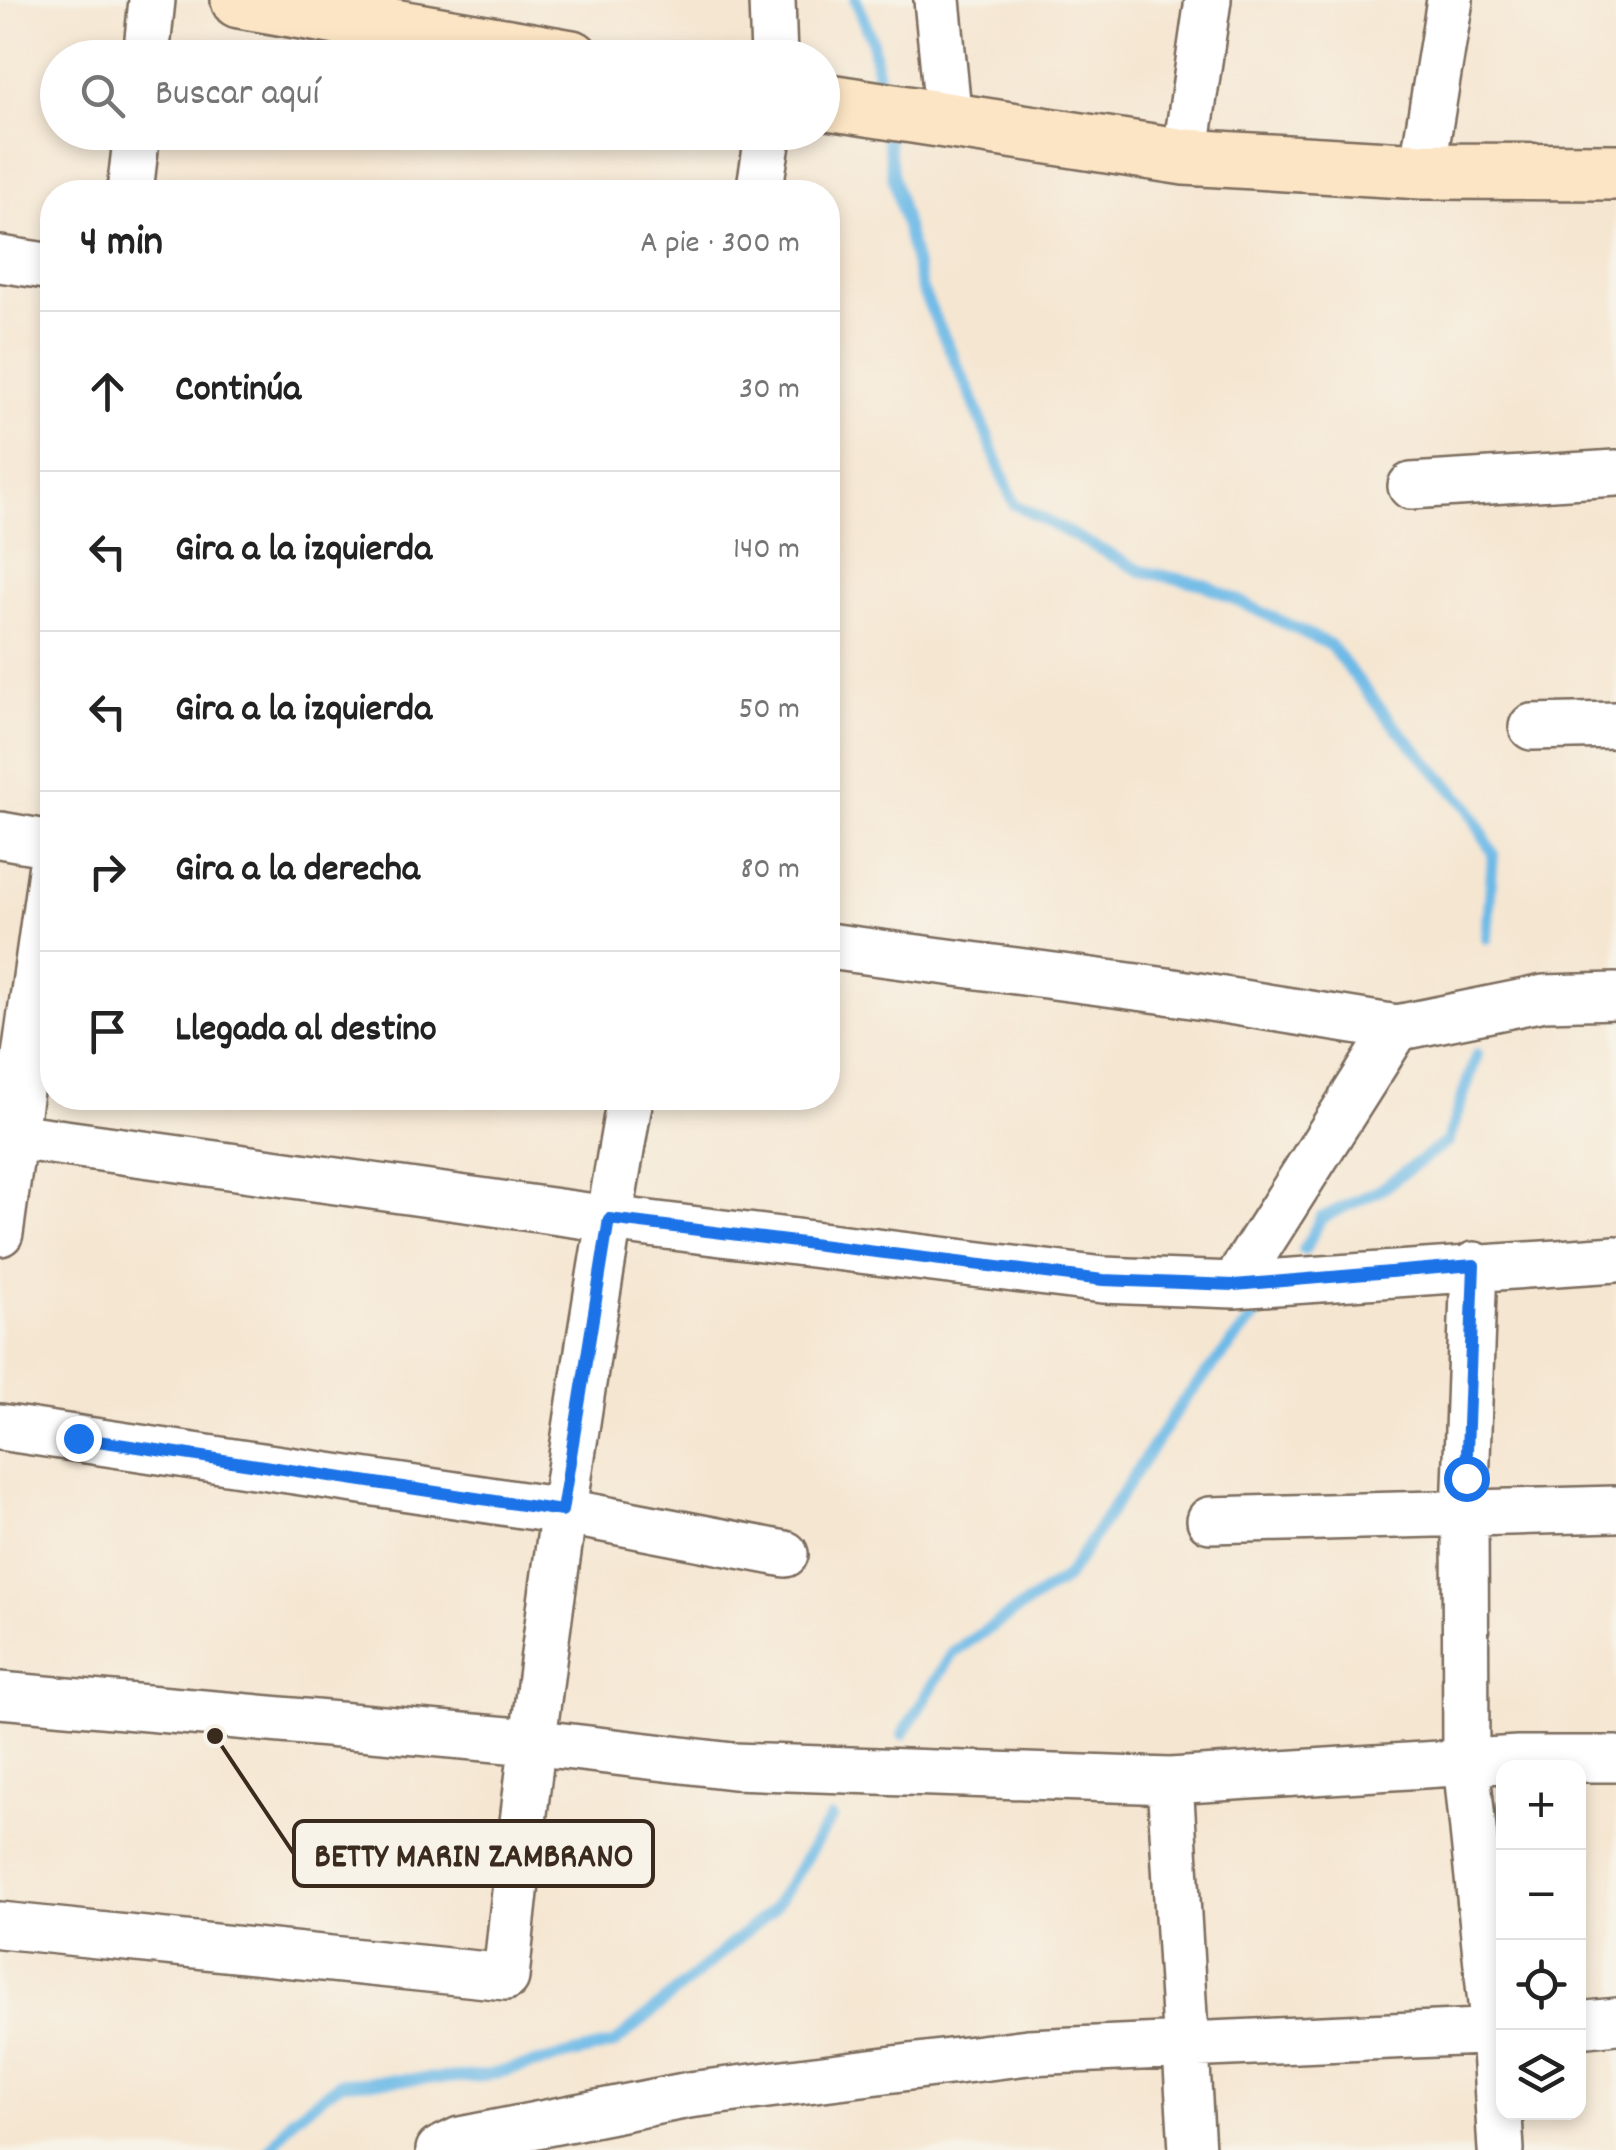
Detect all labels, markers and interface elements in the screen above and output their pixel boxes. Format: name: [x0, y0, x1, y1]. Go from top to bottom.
search box: [40, 40, 840, 150]
icon: search: [75, 68, 130, 123]
text: Buscar aquí: [155, 68, 319, 123]
text: 4 min: [80, 215, 163, 275]
text: A pie · 300 m: [640, 222, 800, 268]
icon: ahead: [80, 364, 135, 419]
text: Continúa: [175, 364, 301, 419]
text: 30 m: [739, 368, 800, 414]
icon: left: [80, 524, 135, 579]
text: Gira a la izquierda: [175, 524, 432, 579]
text: 140 m: [733, 528, 800, 574]
icon: left: [80, 684, 135, 739]
text: Gira a la izquierda: [175, 684, 432, 739]
text: 50 m: [738, 688, 800, 734]
icon: right: [80, 844, 135, 899]
text: Gira a la derecha: [175, 844, 420, 899]
text: 80 m: [740, 848, 800, 894]
icon: arrive: [80, 1004, 135, 1059]
text: Llegada al destino: [175, 1004, 437, 1059]
route end: [56, 1416, 102, 1462]
route start: [1444, 1456, 1490, 1502]
map controls: [1496, 1760, 1586, 2120]
button: +: [1496, 1760, 1586, 1850]
callout: BETTY MARIN ZAMBRANO: [294, 1821, 653, 1886]
text: BETTY MARIN ZAMBRANO: [314, 1834, 634, 1884]
button: −: [1496, 1850, 1586, 1940]
button: locate: [1496, 1940, 1586, 2030]
button: layers: [1496, 2030, 1586, 2120]

